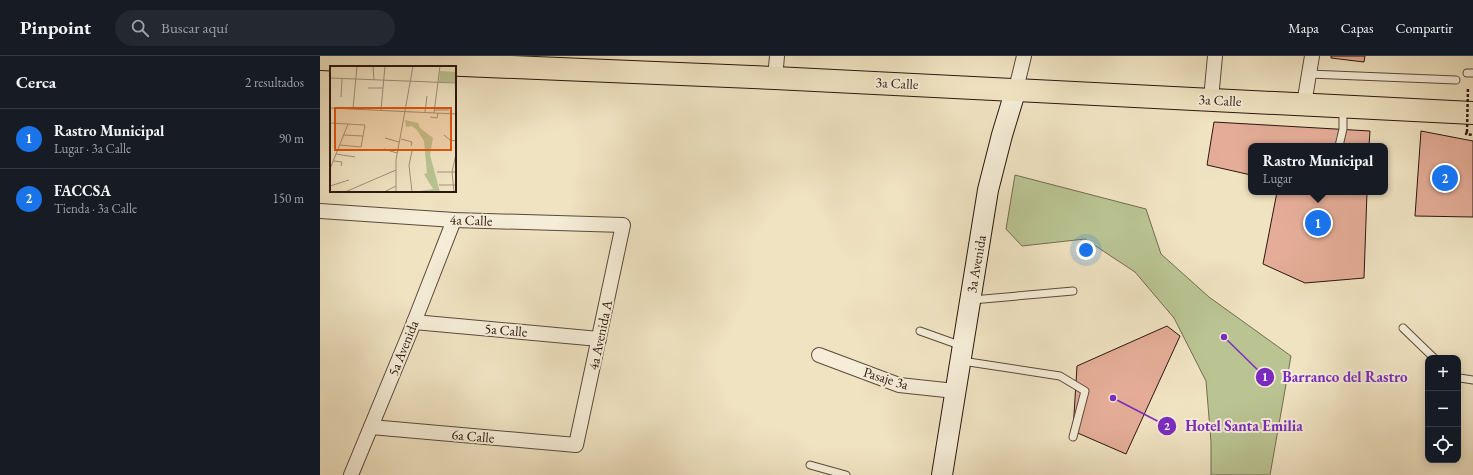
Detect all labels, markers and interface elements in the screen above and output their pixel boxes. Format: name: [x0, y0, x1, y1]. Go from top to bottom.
search box: [115, 10, 395, 46]
text: Pinpoint: [20, 15, 91, 40]
icon: search: [129, 17, 151, 39]
text: Buscar aquí: [161, 18, 228, 37]
text: Mapa: [1288, 19, 1319, 37]
text: Capas: [1341, 19, 1373, 37]
text: Compartir: [1395, 19, 1453, 37]
inset map: [330, 66, 456, 192]
text: Cerca: [16, 71, 56, 93]
street label: 3a Calle: [875, 73, 919, 93]
text: 2 resultados: [245, 74, 304, 91]
street label: 3a Calle: [1198, 90, 1242, 110]
text: Rastro Municipal: [54, 121, 164, 140]
text: 1: [26, 130, 32, 147]
text: 90 m: [279, 130, 304, 147]
text: Lugar · 3a Calle: [54, 140, 131, 157]
popup: [1248, 143, 1388, 195]
text: Rastro Municipal: [1263, 151, 1373, 170]
pin: 2: [1432, 163, 1458, 193]
text: Lugar: [1263, 170, 1292, 187]
text: FACCSA: [54, 181, 111, 200]
text: 2: [26, 190, 32, 207]
text: 150 m: [273, 190, 304, 207]
text: Tienda · 3a Calle: [54, 200, 137, 217]
pin: 1: [1305, 208, 1331, 238]
street label: 4a Calle: [449, 210, 493, 230]
street label: 3a Avenida: [962, 233, 990, 294]
your location: [1076, 240, 1096, 260]
street label: 4a Avenida A: [584, 298, 616, 372]
street label: 5a Avenida: [384, 317, 422, 379]
street label: 5a Calle: [484, 319, 529, 341]
map controls: [1425, 355, 1461, 463]
button: +: [1425, 355, 1461, 391]
street label: Pasaje 3a: [861, 363, 911, 393]
callout: Barranco del Rastro: [1255, 363, 1416, 390]
text: Barranco del Rastro: [1282, 367, 1408, 386]
text: 1: [1262, 369, 1268, 385]
button: −: [1425, 391, 1461, 427]
callout: Hotel Santa Emilia: [1157, 413, 1311, 440]
text: Hotel Santa Emilia: [1185, 416, 1303, 435]
text: 2: [1164, 418, 1171, 434]
street label: 6a Calle: [451, 425, 496, 447]
button: locate: [1425, 427, 1461, 463]

